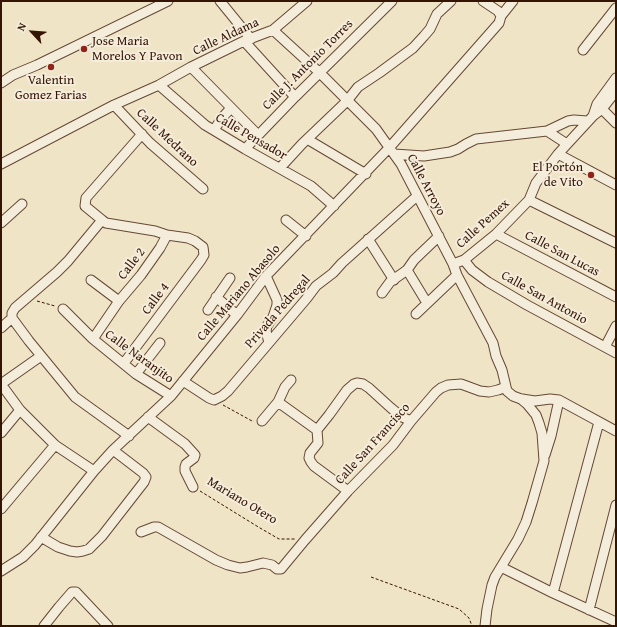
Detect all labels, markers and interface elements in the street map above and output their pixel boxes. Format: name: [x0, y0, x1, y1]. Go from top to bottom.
north arrow: [12, 12, 52, 52]
street label: Calle Aldama: [191, 15, 261, 59]
street label: Calle J. Antonio Torres: [259, 16, 357, 114]
text: N: [12, 20, 30, 34]
place label: Jose Maria Morelos Y Pavon: [92, 34, 183, 65]
marker: Jose Maria Morelos Y Pavon: [79, 44, 89, 54]
marker: Valentin Gomez Farias: [46, 62, 56, 72]
place label: Valentin Gomez Farias: [15, 73, 87, 104]
street label: Calle Medrano: [133, 106, 201, 170]
street label: Calle Pensador: [212, 110, 290, 164]
street label: Calle Arroyo: [403, 152, 449, 218]
place label: El Portón de Vito: [532, 160, 583, 191]
marker: El Portón de Vito: [586, 170, 596, 180]
street label: Calle Pemex: [453, 196, 513, 252]
street label: Calle San Lucas: [522, 228, 602, 280]
street label: Calle Mariano Abasolo: [194, 242, 284, 344]
street label: Calle 2: [115, 245, 149, 283]
street label: Calle San Antonio: [498, 268, 590, 328]
street label: Privada Pedregal: [242, 272, 314, 352]
street label: Calle 4: [139, 280, 173, 318]
street label: Calle Naranjito: [102, 327, 176, 387]
street label: Calle San Francisco: [332, 400, 414, 488]
street label: Mariano Otero: [204, 474, 280, 528]

